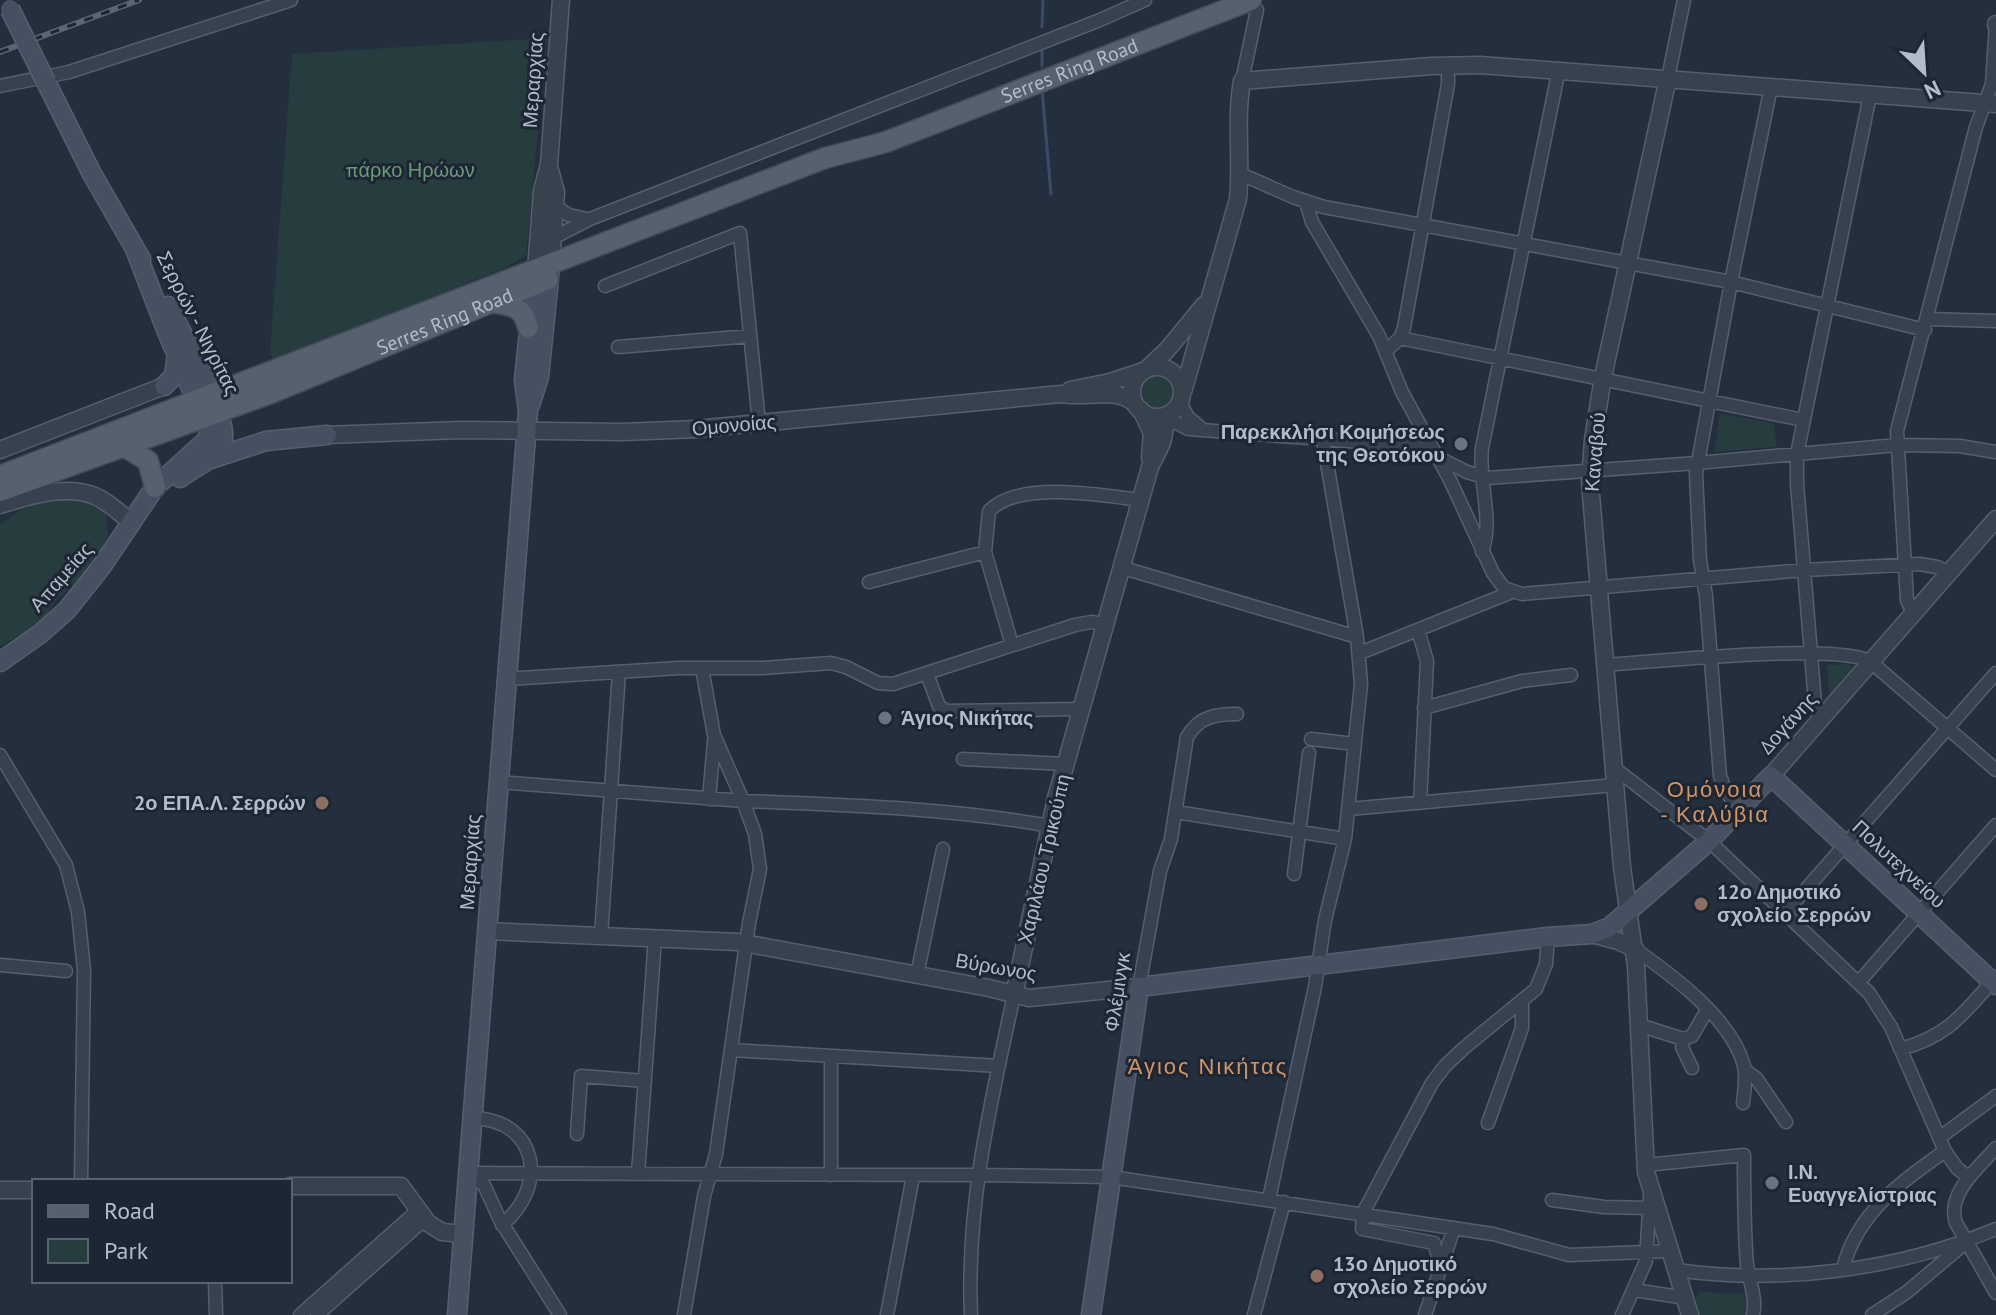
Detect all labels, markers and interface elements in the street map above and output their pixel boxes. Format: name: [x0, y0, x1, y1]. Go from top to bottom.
street label: Μεραρχίας: [517, 31, 549, 129]
street label: Serres Ring Road: [997, 32, 1142, 109]
north arrow: [1884, 32, 1964, 112]
text: N: [1920, 74, 1945, 106]
park label: πάρκο Ηρώων: [345, 157, 475, 183]
street label: Σερρών - Νιγρίτας: [151, 247, 246, 400]
street label: Serres Ring Road: [373, 282, 517, 361]
street label: Ομονοίας: [691, 408, 778, 442]
street label: Καναβού: [1579, 411, 1611, 493]
place label: Παρεκκλήσι Κοιμήσεως της Θεοτόκου: [1221, 419, 1445, 468]
marker: Παρεκκλήσι Κοιμήσεως της Θεοτόκου: [1452, 435, 1470, 453]
street label: Απαμείας: [24, 537, 99, 617]
street label: Δογάνης: [1753, 686, 1823, 759]
place label: Άγιος Νικήτας: [901, 705, 1034, 731]
marker: Άγιος Νικήτας: [876, 709, 894, 727]
street label: Χαριλάου Τρικούπη: [1012, 771, 1076, 947]
district label: Ομόνοια - Καλύβια: [1660, 775, 1770, 828]
place label: 2ο ΕΠΑ.Λ. Σερρών: [134, 790, 306, 816]
marker: 2ο ΕΠΑ.Λ. Σερρών: [313, 794, 331, 812]
street label: Μεραρχίας: [454, 813, 486, 911]
street label: Πολυτεχνείου: [1847, 814, 1951, 914]
place label: 12ο Δημοτικό σχολείο Σερρών: [1717, 879, 1871, 928]
marker: 12ο Δημοτικό σχολείο Σερρών: [1692, 895, 1710, 913]
street label: Βύρωνος: [953, 947, 1039, 987]
street label: Φλέμινγκ: [1098, 949, 1136, 1034]
district label: Άγιος Νικήτας: [1128, 1052, 1288, 1080]
place label: Ι.Ν. Ευαγγελίστριας: [1788, 1159, 1937, 1208]
marker: Ι.Ν. Ευαγγελίστριας: [1763, 1174, 1781, 1192]
legend: [32, 1179, 292, 1283]
text: Road: [104, 1195, 155, 1226]
text: Park: [104, 1235, 149, 1266]
place label: 13ο Δημοτικό σχολείο Σερρών: [1333, 1251, 1487, 1300]
marker: 13ο Δημοτικό σχολείο Σερρών: [1308, 1267, 1326, 1285]

